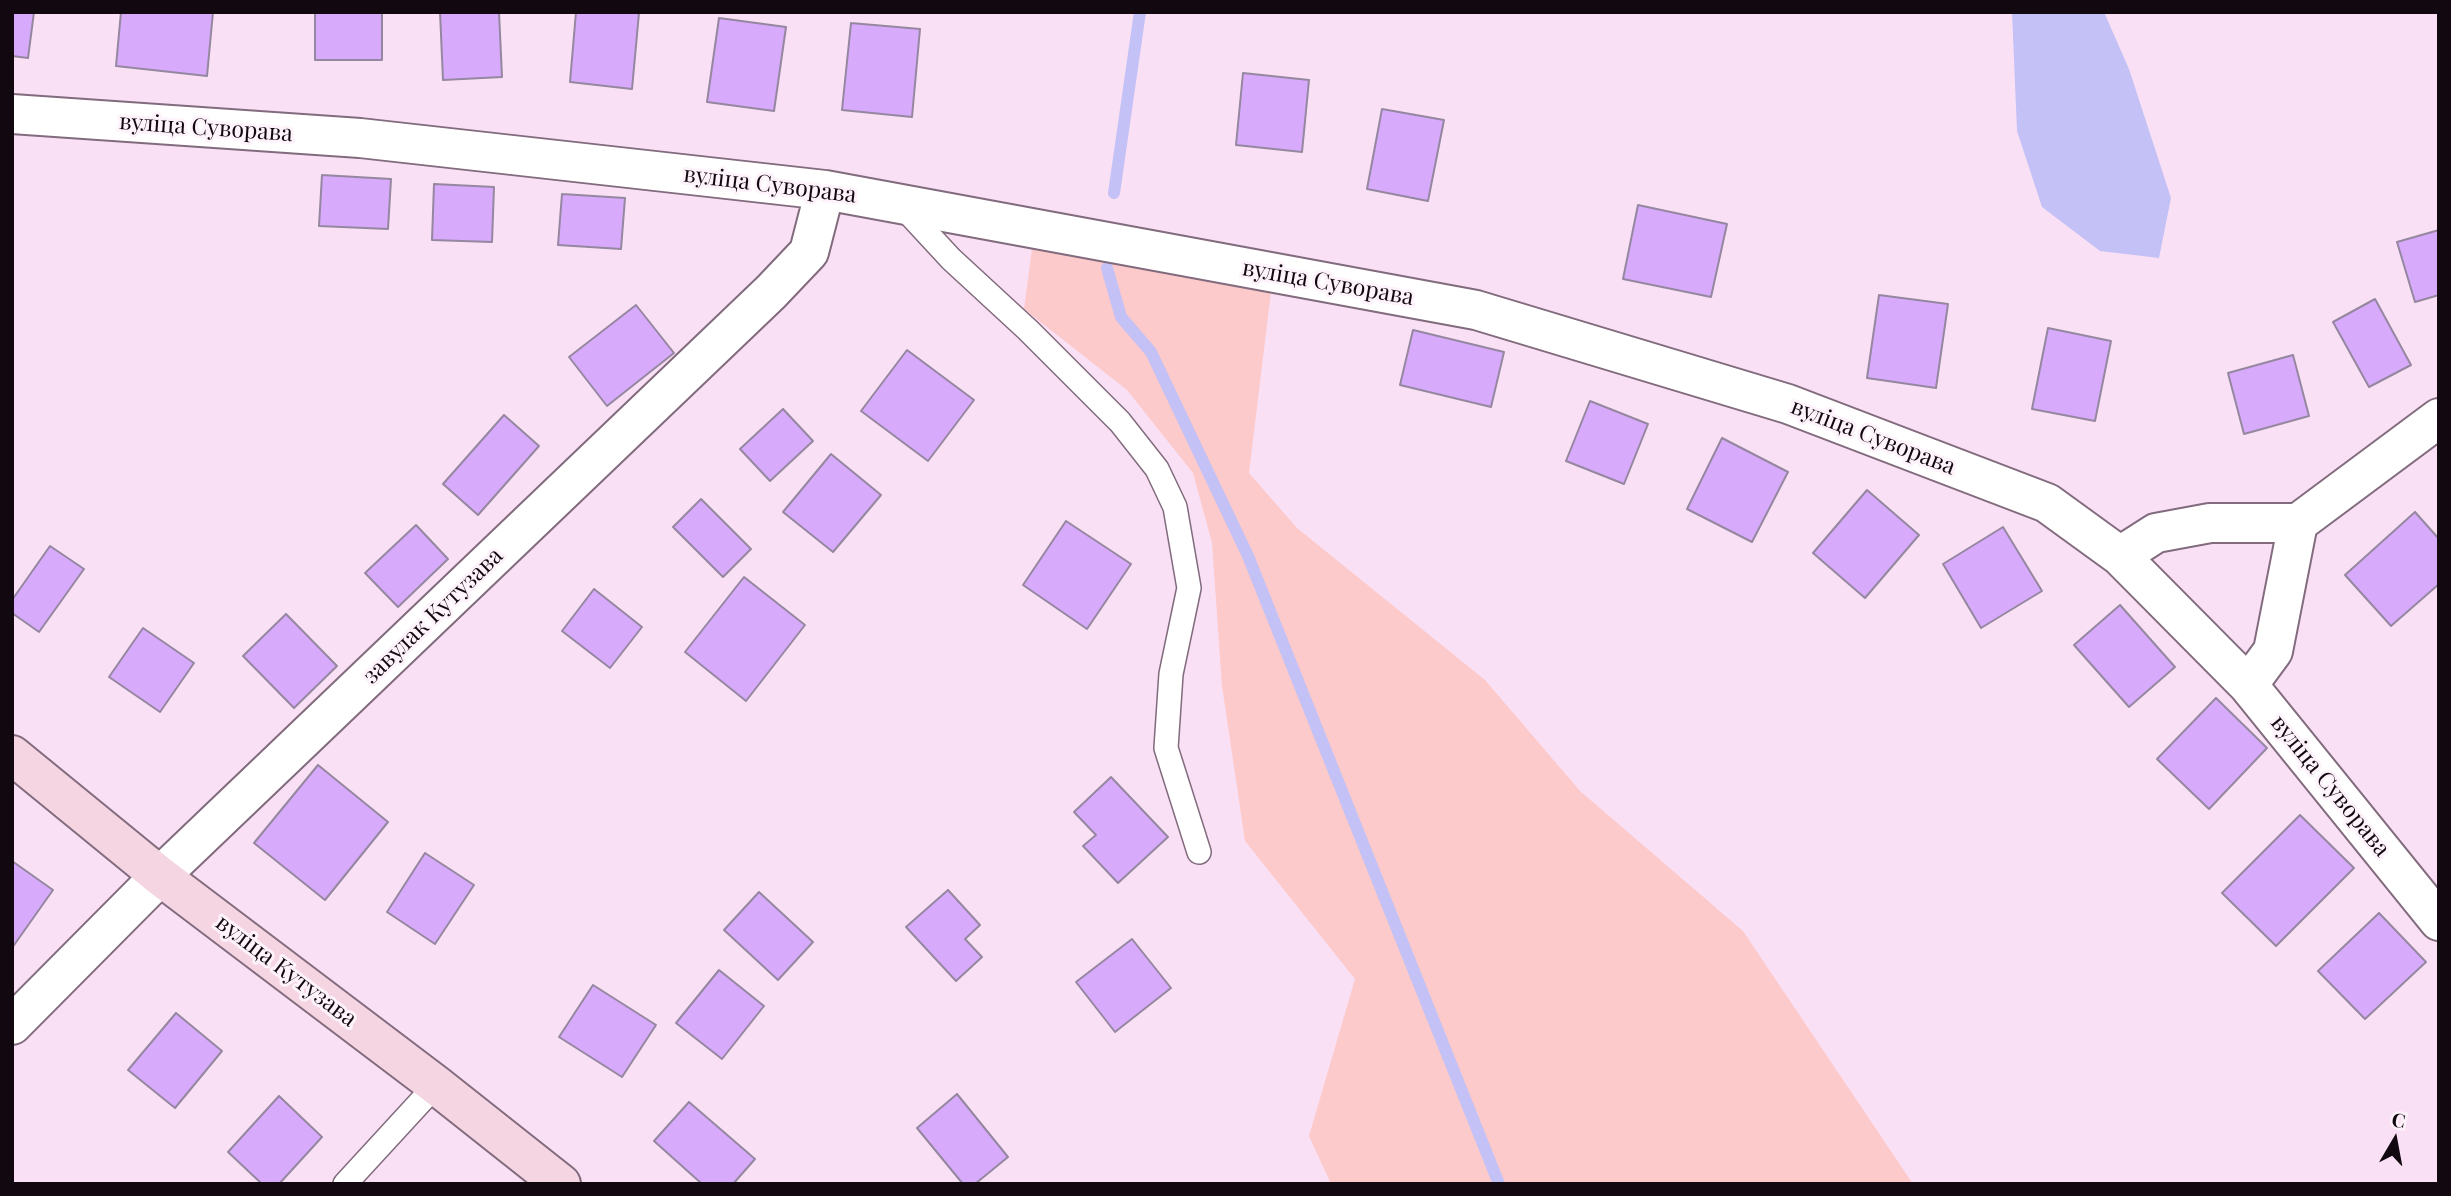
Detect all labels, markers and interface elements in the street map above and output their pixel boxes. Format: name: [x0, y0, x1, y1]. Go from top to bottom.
street label: вуліца Суворава: [118, 108, 294, 148]
street label: вуліца Суворава: [682, 161, 858, 209]
street label: вуліца Суворава: [1240, 254, 1416, 312]
street label: вуліца Суворава: [1787, 393, 1959, 481]
street label: завулак Кутузава: [357, 542, 509, 690]
street label: вуліца Суворава: [2265, 710, 2395, 862]
street label: вуліца Кутузава: [210, 909, 362, 1033]
north arrow: [2360, 1105, 2430, 1175]
text: С: [2390, 1105, 2408, 1133]

